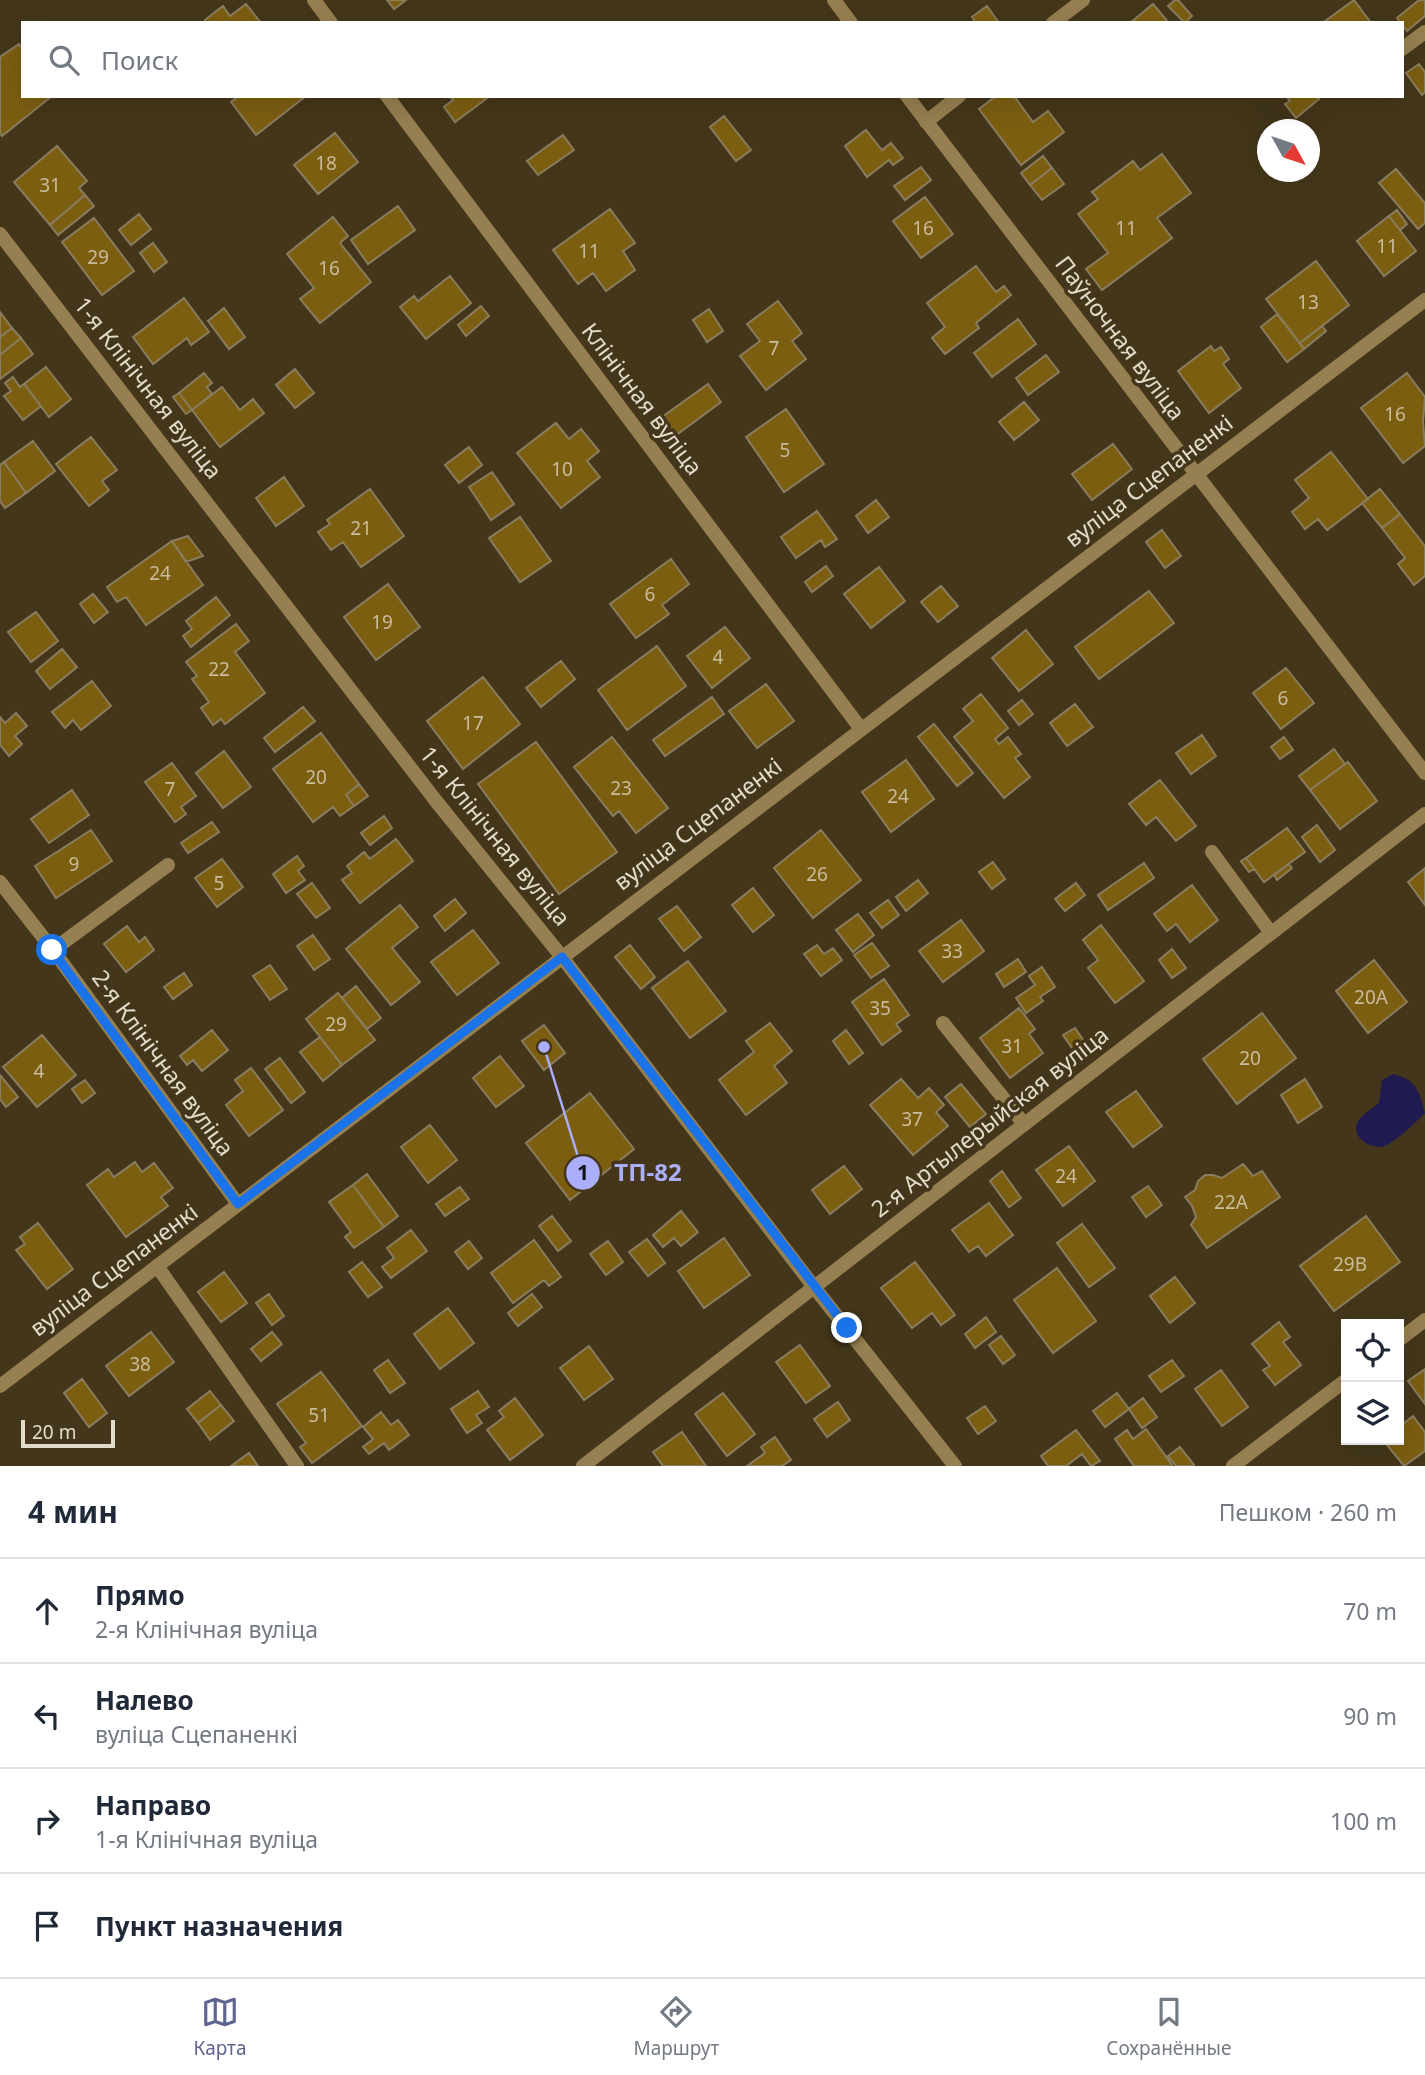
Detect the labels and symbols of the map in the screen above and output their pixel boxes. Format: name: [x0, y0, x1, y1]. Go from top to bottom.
north arrow: [1257, 119, 1320, 182]
house number: 18: [315, 150, 337, 176]
house number: 31: [39, 172, 61, 198]
house number: 16: [912, 215, 934, 241]
house number: 11: [1115, 215, 1137, 241]
house number: 11: [1376, 233, 1398, 259]
house number: 11: [578, 238, 600, 264]
house number: 29: [87, 244, 109, 270]
street label: Паўночная вуліца: [1048, 249, 1193, 426]
house number: 16: [318, 255, 340, 281]
house number: 13: [1297, 289, 1319, 315]
street label: 1-я Клінічная вуліца: [68, 290, 230, 485]
street label: Клінічная вуліца: [575, 316, 711, 481]
house number: 7: [769, 335, 779, 361]
house number: 16: [1384, 401, 1406, 427]
street label: вуліца Сцепаненкі: [1058, 406, 1239, 554]
house number: 5: [780, 437, 790, 463]
house number: 10: [551, 456, 573, 482]
house number: 21: [350, 515, 372, 541]
house number: 24: [149, 560, 171, 586]
house number: 6: [645, 581, 655, 607]
house number: 19: [371, 609, 393, 635]
house number: 4: [713, 644, 724, 670]
house number: 22: [208, 656, 230, 682]
house number: 6: [1278, 685, 1288, 711]
house number: 17: [462, 710, 484, 736]
street label: 1-я Клінічная вуліца: [413, 739, 578, 932]
street label: вуліца Сцепаненкі: [607, 749, 788, 897]
house number: 20: [305, 764, 327, 790]
house number: 23: [610, 775, 632, 801]
house number: 7: [165, 776, 175, 802]
house number: 24: [887, 783, 909, 809]
house number: 9: [69, 851, 79, 877]
house number: 26: [806, 861, 828, 887]
house number: 5: [214, 870, 224, 896]
route start: [36, 934, 67, 965]
house number: 33: [941, 938, 963, 964]
street label: 2-я Клінічная вуліца: [85, 963, 242, 1162]
house number: 20А: [1354, 984, 1389, 1010]
house number: 35: [869, 995, 891, 1021]
house number: 29: [325, 1011, 347, 1037]
street label: 2-я Артылерыйская вуліца: [864, 1018, 1115, 1224]
house number: 31: [1001, 1033, 1023, 1059]
house number: 20: [1239, 1045, 1261, 1071]
house number: 4: [34, 1058, 45, 1084]
house number: 37: [901, 1106, 923, 1132]
callout: ТП-82: [565, 1150, 695, 1195]
text: ТП-82: [614, 1155, 682, 1188]
text: 1: [577, 1158, 589, 1186]
house number: 24: [1055, 1163, 1077, 1189]
house number: 22А: [1214, 1189, 1249, 1215]
street label: вуліца Сцепаненкі: [23, 1195, 204, 1343]
house number: 29В: [1333, 1251, 1367, 1277]
route end: [831, 1312, 862, 1343]
house number: 38: [129, 1351, 151, 1377]
house number: 51: [308, 1402, 330, 1428]
scale bar: [21, 1417, 116, 1449]

